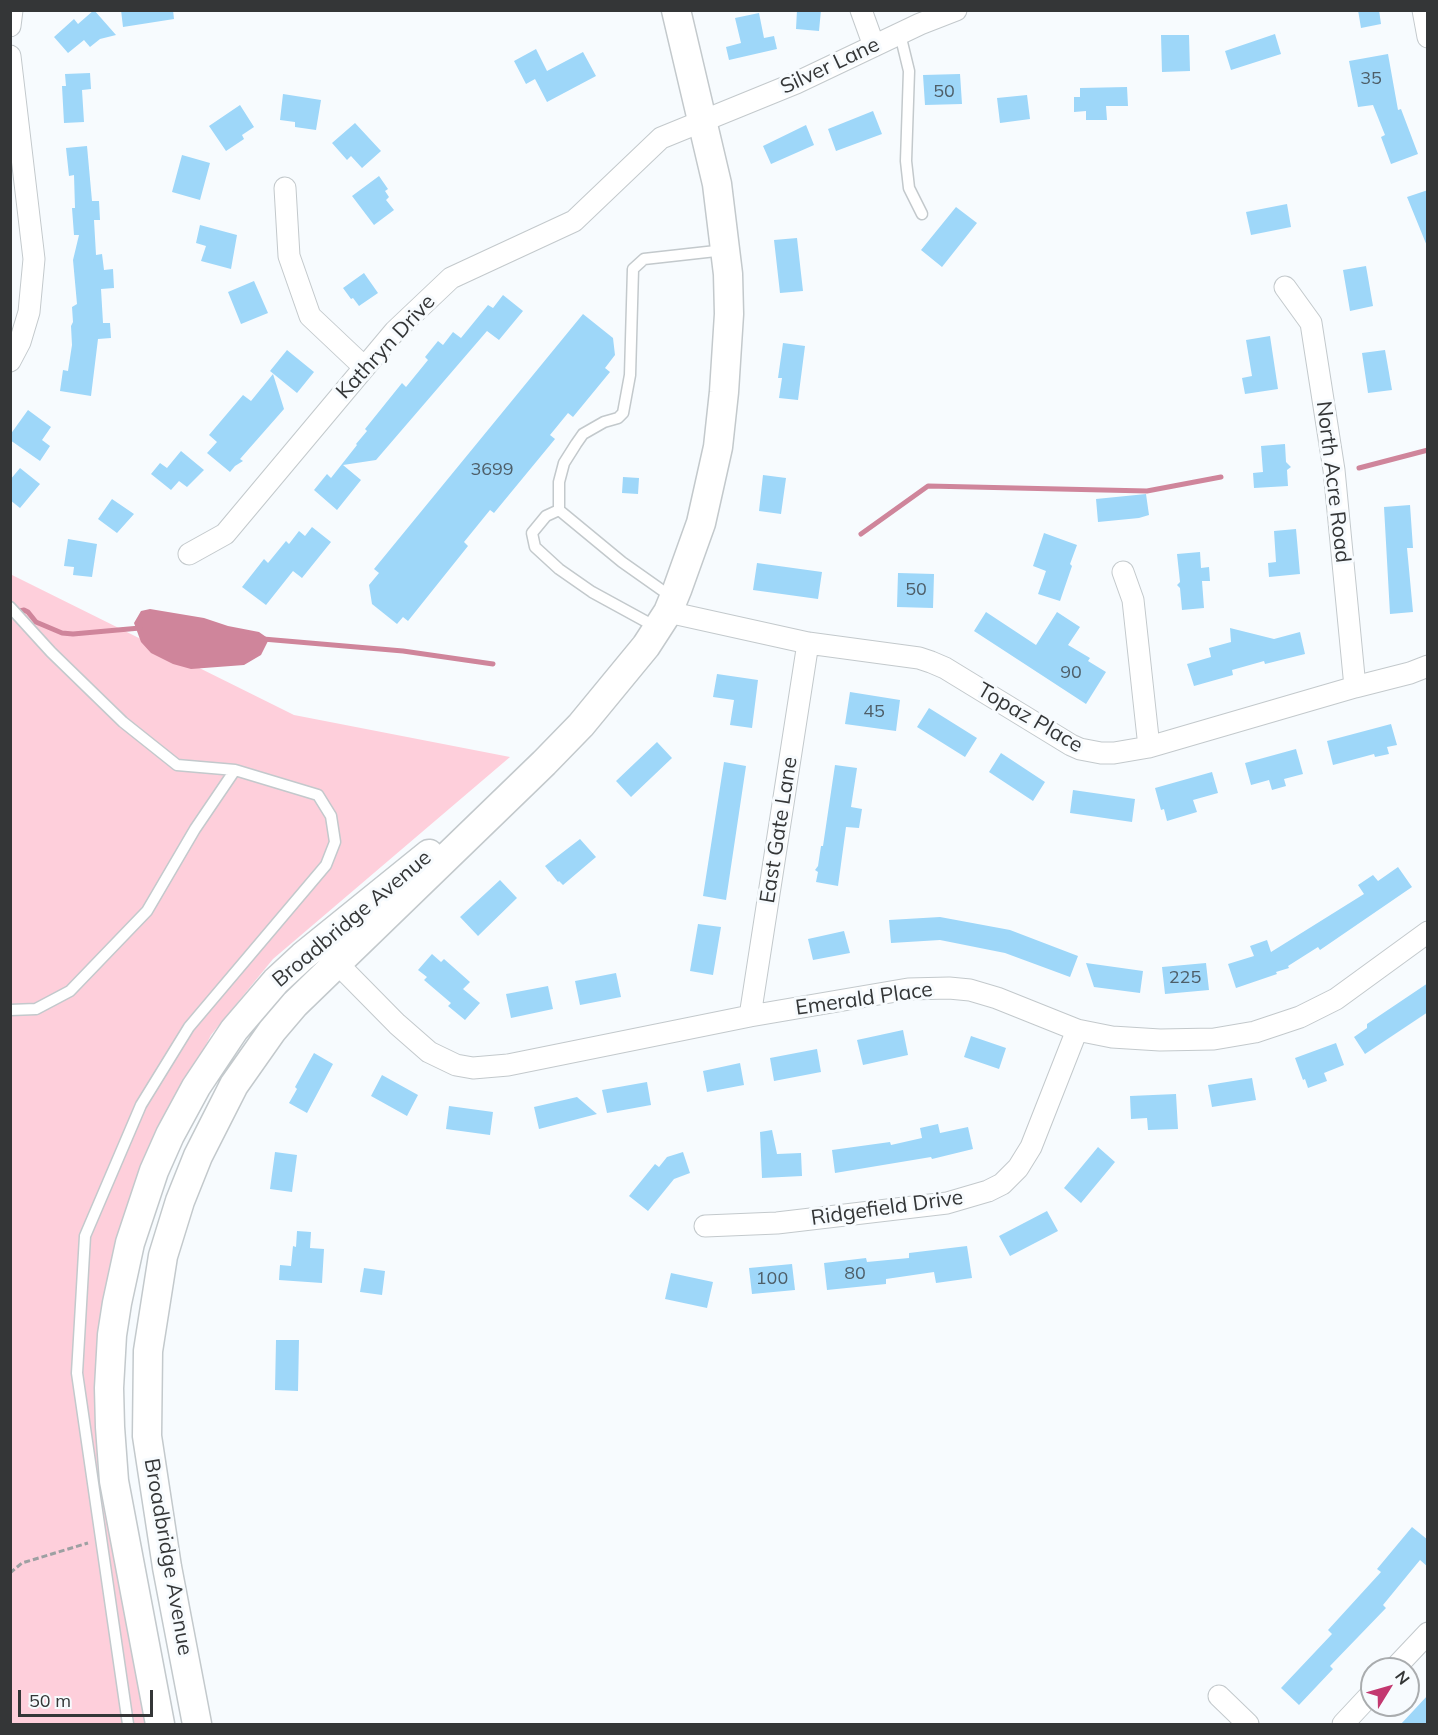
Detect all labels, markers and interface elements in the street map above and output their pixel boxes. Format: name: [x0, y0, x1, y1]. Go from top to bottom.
street label: Silver Lane: [776, 32, 884, 100]
house number: 35: [1360, 68, 1382, 90]
house number: 50: [933, 81, 955, 103]
street label: Kathryn Drive: [331, 290, 441, 404]
street label: North Acre Road: [1311, 400, 1355, 564]
house number: 3699: [470, 459, 514, 481]
house number: 50: [905, 579, 927, 601]
house number: 90: [1060, 662, 1082, 684]
street label: Topaz Place: [973, 678, 1087, 758]
house number: 45: [863, 701, 885, 723]
street label: East Gate Lane: [755, 755, 803, 905]
street label: Broadbridge Avenue: [267, 845, 437, 993]
house number: 225: [1169, 967, 1201, 989]
street label: Emerald Place: [794, 977, 934, 1021]
street label: Ridgefield Drive: [809, 1185, 965, 1231]
house number: 80: [844, 1263, 866, 1285]
house number: 100: [756, 1268, 788, 1290]
street label: Broadbridge Avenue: [138, 1457, 198, 1657]
north arrow: [1360, 1657, 1420, 1717]
text: N: [1391, 1667, 1414, 1688]
scale bar: [21, 1678, 156, 1716]
text: 50 m: [29, 1689, 71, 1712]

